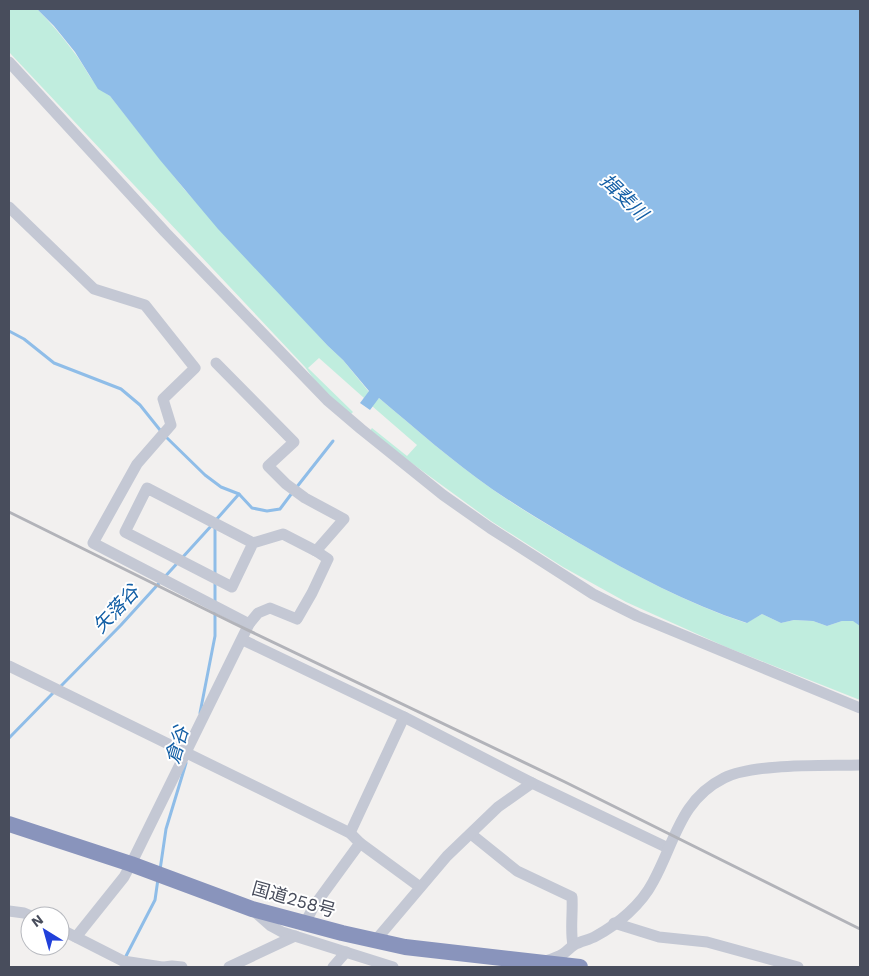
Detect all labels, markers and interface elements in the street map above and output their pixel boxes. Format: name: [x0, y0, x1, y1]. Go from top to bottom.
water label: 揖斐川: [596, 169, 654, 226]
water label: 矢落谷: [88, 579, 145, 638]
water label: 倉谷: [161, 722, 194, 766]
street label: 国道258号: [250, 877, 338, 921]
north arrow: [20, 906, 70, 956]
text: N: [28, 911, 46, 930]

